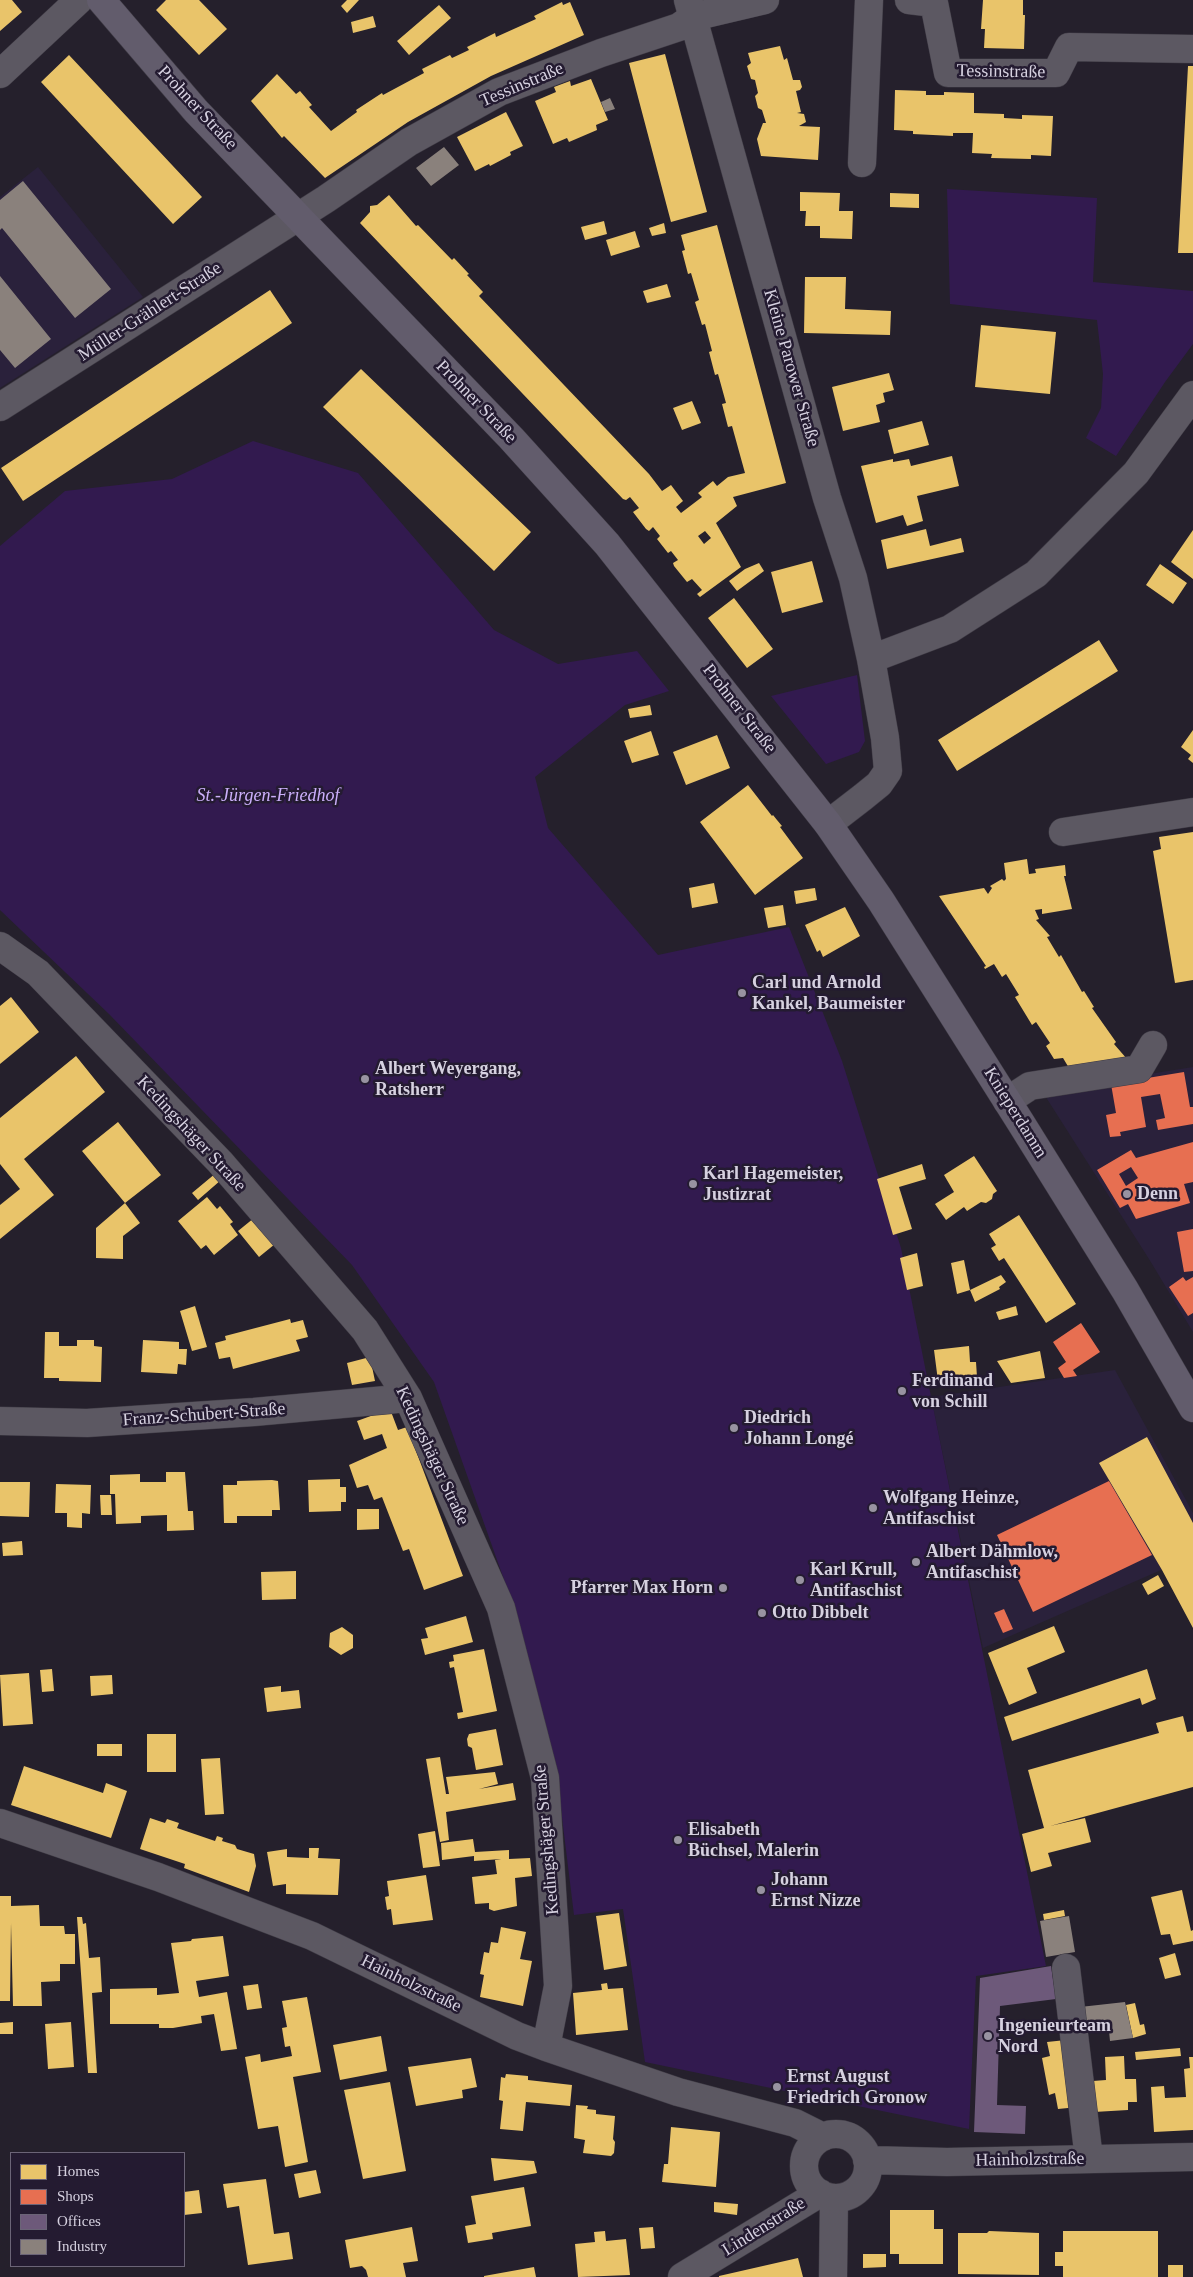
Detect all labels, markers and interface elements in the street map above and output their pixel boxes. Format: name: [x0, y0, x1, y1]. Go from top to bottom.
street label: Tessinstraße: [477, 58, 567, 112]
street label: Tessinstraße: [956, 60, 1046, 84]
street label: Prohner Straße: [152, 61, 242, 155]
street label: Müller-Grählert-Straße: [74, 258, 226, 366]
street label: Kleine Parower Straße: [758, 287, 824, 449]
street label: Prohner Straße: [431, 356, 521, 448]
street label: Prohner Straße: [697, 660, 781, 758]
park label: St.-Jürgen-Friedhof: [197, 785, 339, 807]
place label: Carl und Arnold Kankel, Baumeister: [752, 972, 905, 1014]
marker: Carl und Arnold Kankel, Baumeister: [736, 987, 748, 999]
place label: Albert Weyergang, Ratsherr: [375, 1058, 521, 1100]
street label: Knieperdamm: [979, 1064, 1051, 1162]
street label: Kedingshäger Straße: [132, 1072, 250, 1196]
marker: Albert Weyergang, Ratsherr: [359, 1073, 371, 1085]
place label: Karl Hagemeister, Justizrat: [703, 1163, 843, 1206]
marker: Karl Hagemeister, Justizrat: [687, 1178, 699, 1190]
place label: Denn: [1137, 1183, 1178, 1205]
marker: Denn: [1121, 1188, 1133, 1200]
place label: Ferdinand von Schill: [912, 1370, 993, 1412]
street label: Kedingshäger Straße: [390, 1383, 474, 1529]
marker: Ferdinand von Schill: [896, 1385, 908, 1397]
street label: Franz-Schubert-Straße: [122, 1399, 286, 1431]
place label: Diedrich Johann Longé: [744, 1407, 854, 1450]
marker: Diedrich Johann Longé: [728, 1422, 740, 1434]
place label: Wolfgang Heinze, Antifaschist: [883, 1487, 1019, 1530]
marker: Wolfgang Heinze, Antifaschist: [867, 1502, 879, 1514]
place label: Albert Dähmlow, Antifaschist: [926, 1541, 1058, 1584]
marker: Albert Dähmlow, Antifaschist: [910, 1556, 922, 1568]
place label: Karl Krull, Antifaschist: [810, 1559, 902, 1602]
marker: Karl Krull, Antifaschist: [794, 1574, 806, 1586]
place label: Pfarrer Max Horn: [570, 1577, 713, 1599]
marker: Pfarrer Max Horn: [717, 1582, 729, 1594]
place label: Otto Dibbelt: [772, 1602, 868, 1624]
marker: Otto Dibbelt: [756, 1607, 768, 1619]
street label: Kedingshäger Straße: [530, 1764, 564, 1916]
place label: Elisabeth Büchsel, Malerin: [688, 1819, 819, 1862]
marker: Elisabeth Büchsel, Malerin: [672, 1834, 684, 1846]
place label: Johann Ernst Nizze: [771, 1869, 860, 1912]
marker: Johann Ernst Nizze: [755, 1884, 767, 1896]
street label: Hainholzstraße: [357, 1950, 465, 2018]
place label: Ingenieurteam Nord: [998, 2015, 1111, 2058]
marker: Ingenieurteam Nord: [982, 2030, 994, 2042]
place label: Ernst August Friedrich Gronow: [787, 2066, 927, 2108]
marker: Ernst August Friedrich Gronow: [771, 2081, 783, 2093]
street label: Hainholzstraße: [975, 2148, 1085, 2172]
legend: [10, 2152, 185, 2267]
text: Homes: [57, 2163, 100, 2179]
text: Shops: [57, 2188, 94, 2204]
street label: Lindenstraße: [718, 2193, 810, 2261]
text: Offices: [57, 2213, 101, 2229]
text: Industry: [57, 2238, 107, 2254]

